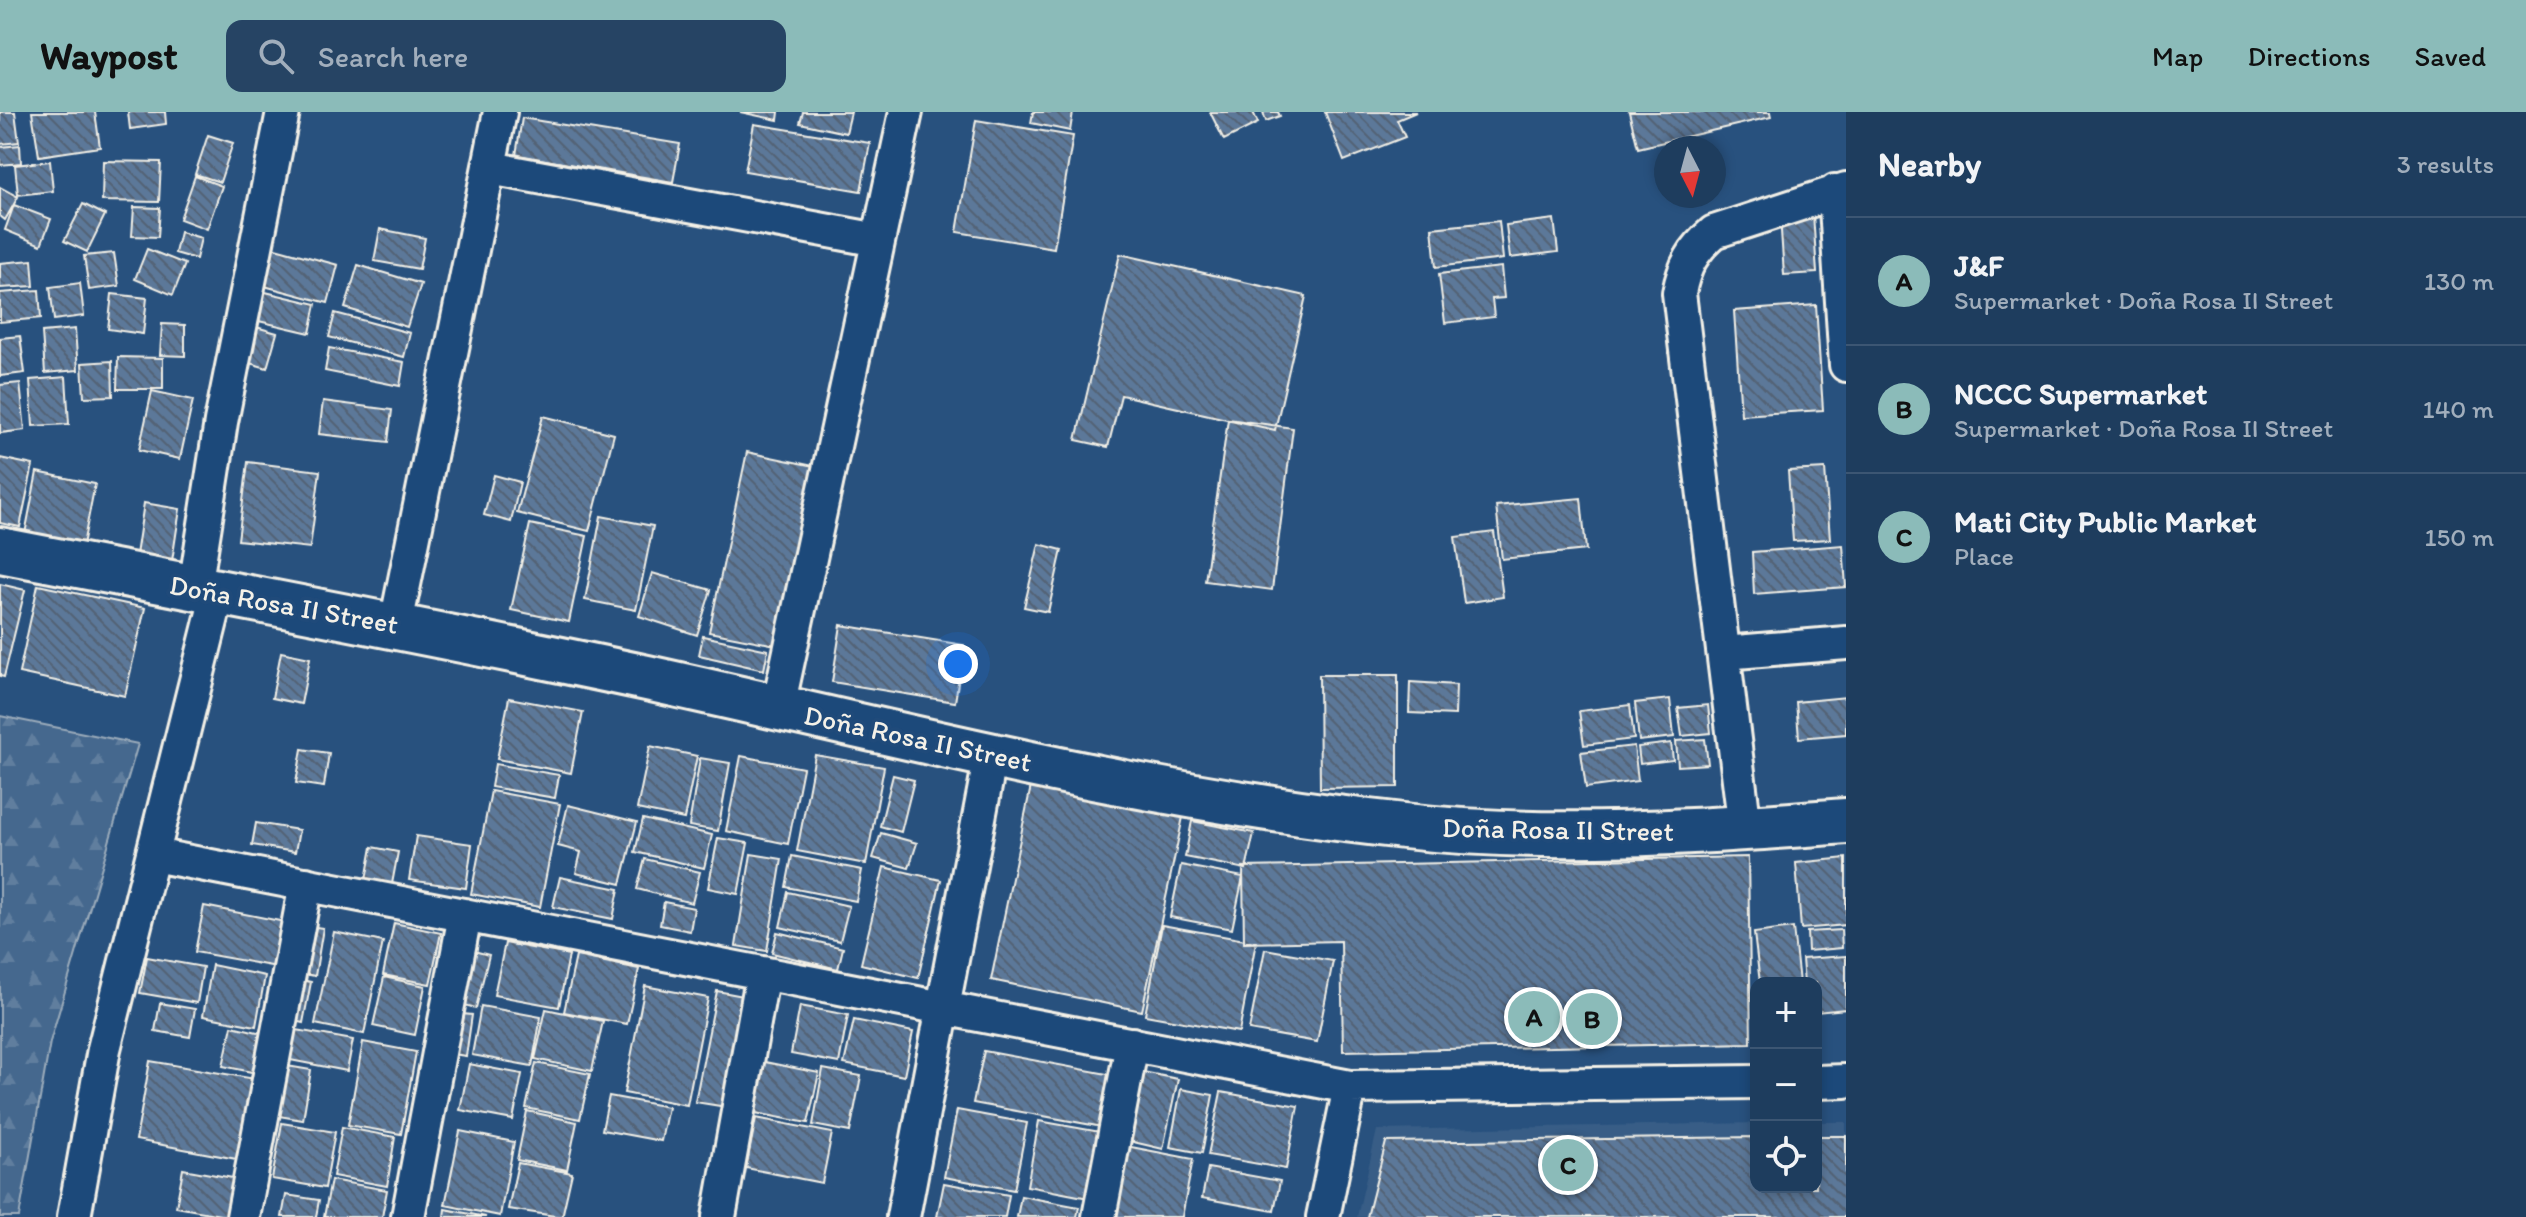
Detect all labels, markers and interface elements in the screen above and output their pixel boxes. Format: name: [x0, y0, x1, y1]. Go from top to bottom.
search box: [226, 20, 786, 92]
text: Waypost: [40, 33, 178, 79]
icon: search: [254, 34, 298, 78]
text: Search here: [318, 38, 468, 75]
text: Map: [2152, 39, 2203, 73]
text: Directions: [2247, 39, 2371, 73]
text: Saved: [2415, 39, 2486, 73]
north arrow: [1654, 136, 1726, 208]
text: Nearby: [1878, 144, 1981, 185]
text: 3 results: [2397, 148, 2494, 180]
text: J&F: [1954, 247, 2004, 284]
text: A: [1896, 265, 1912, 297]
text: 130 m: [2424, 265, 2494, 297]
text: Supermarket · Doña Rosa II Street: [1954, 284, 2333, 316]
text: NCCC Supermarket: [1954, 375, 2207, 412]
text: B: [1896, 393, 1912, 425]
text: 140 m: [2423, 393, 2494, 425]
text: Supermarket · Doña Rosa II Street: [1954, 412, 2333, 444]
text: Mati City Public Market: [1954, 503, 2257, 540]
text: C: [1896, 521, 1912, 553]
text: 150 m: [2425, 521, 2494, 553]
text: Place: [1954, 540, 2014, 572]
street label: Doña Rosa II Street: [167, 567, 401, 641]
your location: [938, 644, 978, 684]
street label: Doña Rosa II Street: [801, 697, 1035, 779]
street label: Doña Rosa II Street: [1442, 810, 1674, 848]
map controls: [1750, 977, 1822, 1193]
button: +: [1750, 977, 1822, 1049]
pin: A: [1508, 987, 1560, 1047]
pin: B: [1566, 989, 1618, 1049]
button: −: [1750, 1049, 1822, 1121]
button: locate: [1750, 1121, 1822, 1193]
pin: C: [1542, 1135, 1594, 1195]

